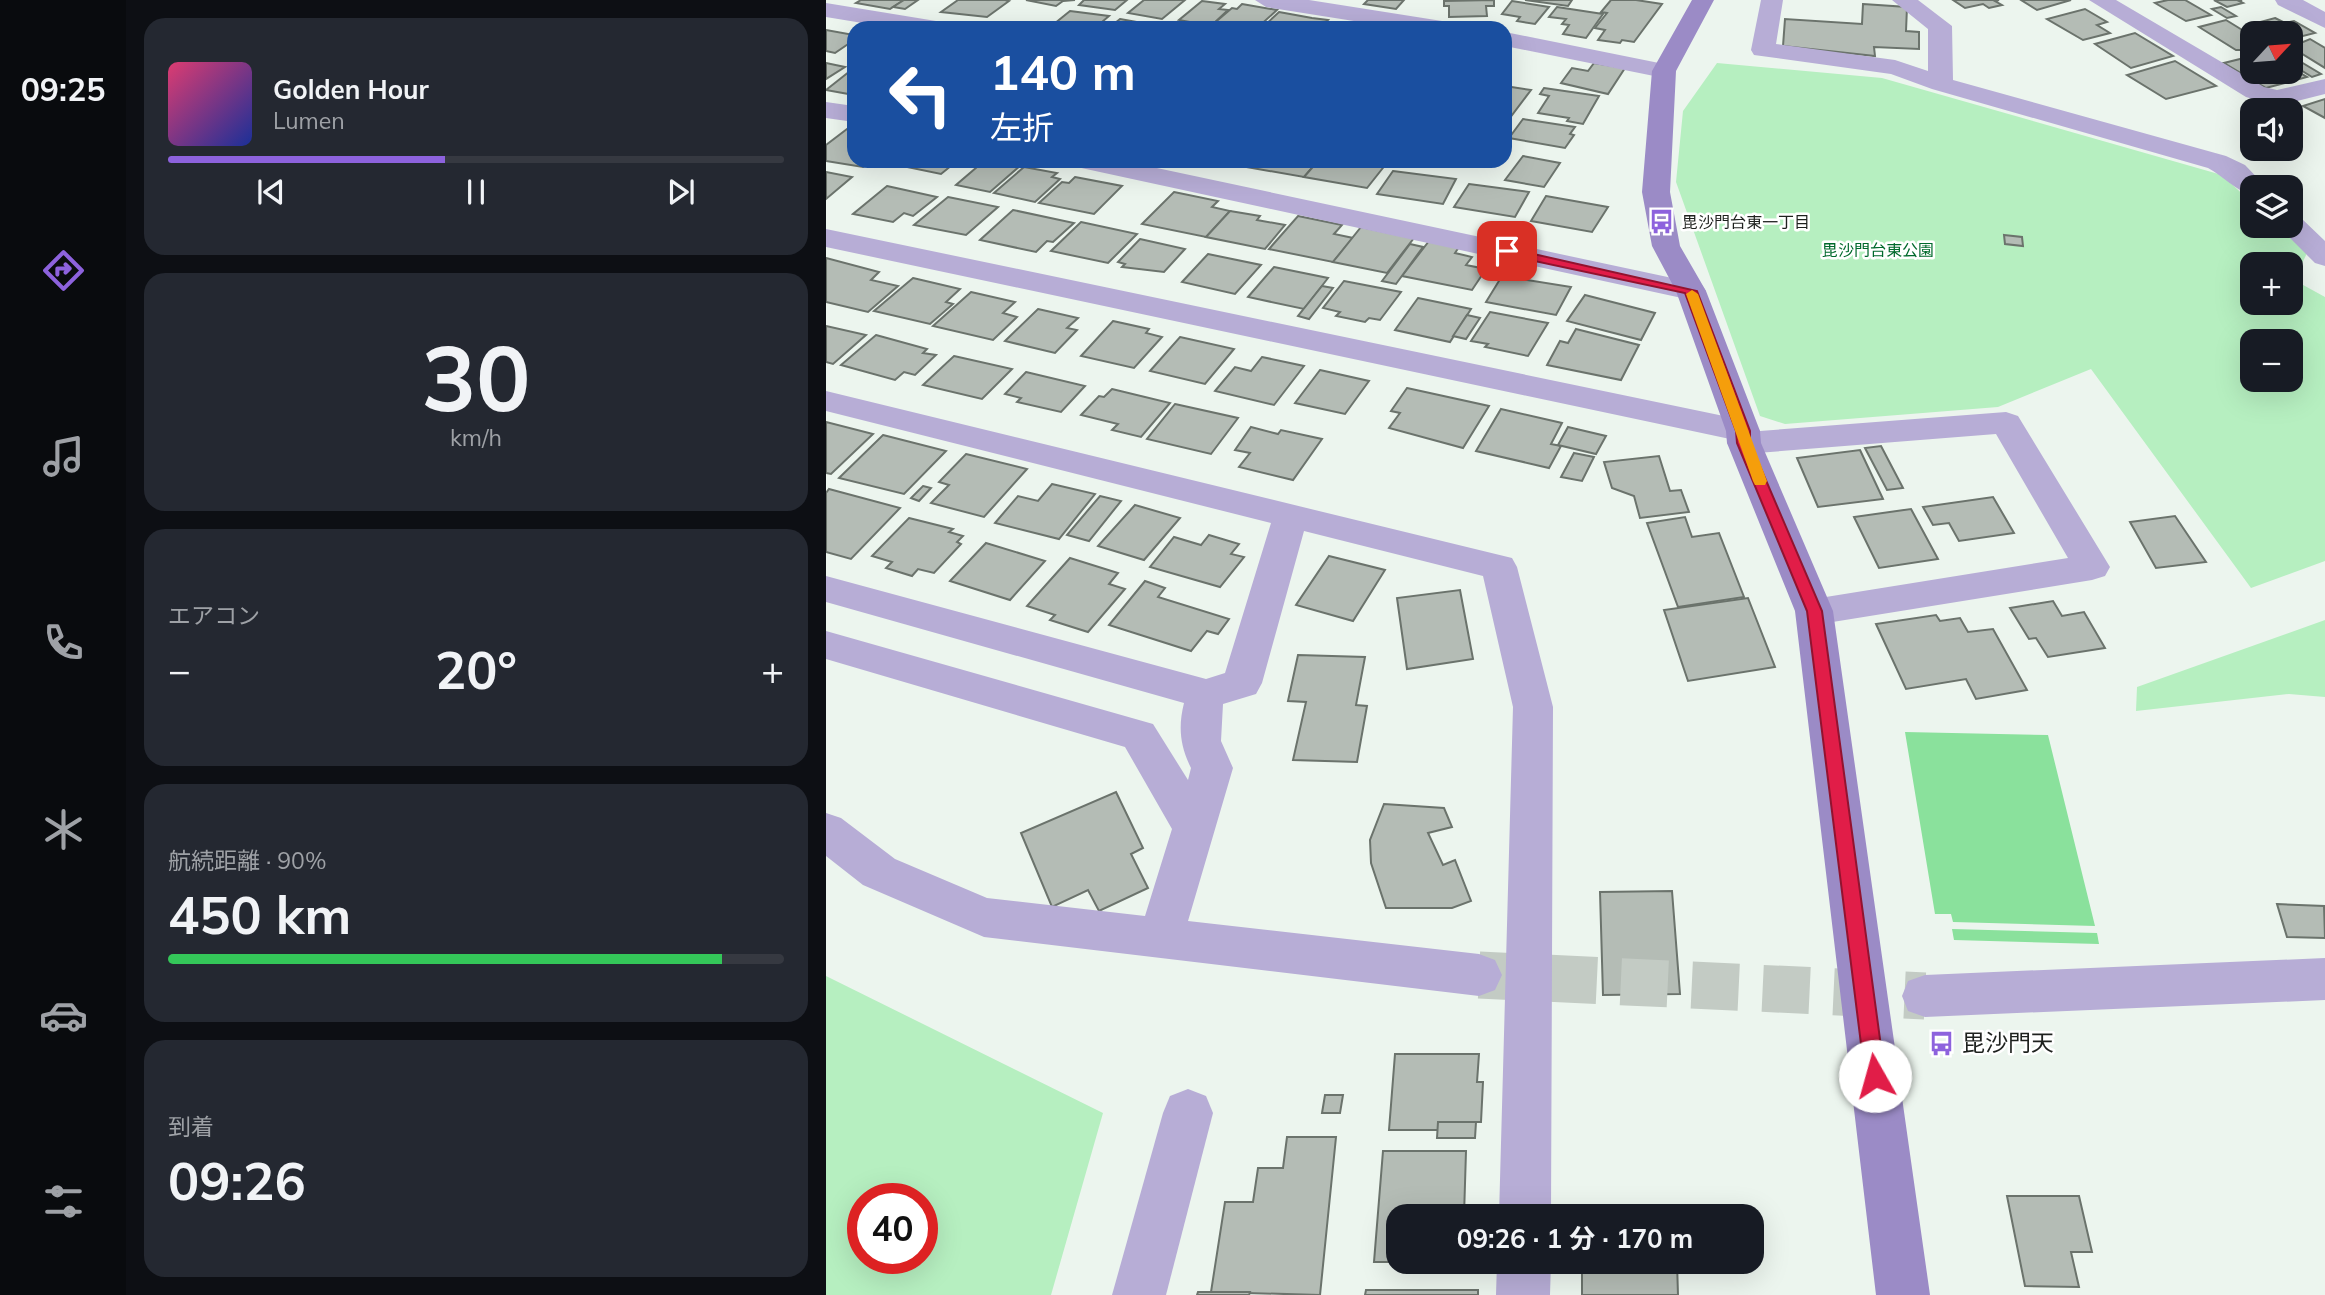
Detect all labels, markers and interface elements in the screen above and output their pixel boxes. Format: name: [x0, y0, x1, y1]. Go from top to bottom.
north arrow: [2240, 21, 2303, 84]
map controls: [2240, 21, 2303, 392]
text: 140 m: [990, 41, 1136, 102]
icon: left: [875, 49, 966, 140]
text: 09:25: [21, 69, 105, 109]
text: Golden Hour: [273, 73, 429, 106]
button: sound: [2240, 98, 2303, 161]
text: Lumen: [273, 106, 345, 135]
text: 左折: [990, 107, 1054, 147]
icon: previous: [252, 173, 290, 211]
icon: pause: [457, 173, 495, 211]
icon: next: [662, 173, 700, 211]
button: layers: [2240, 175, 2303, 238]
bus stop icon: 毘沙門台東一丁目: [1648, 208, 1676, 236]
place label: 毘沙門台東一丁目: [1682, 212, 1810, 232]
pin: [1477, 221, 1537, 281]
icon: arrive: [1488, 232, 1526, 270]
park label: 毘沙門台東公園: [1822, 240, 1934, 260]
icon: directions: [39, 246, 88, 295]
button: +: [2240, 252, 2303, 315]
text: 30: [421, 320, 531, 434]
button: −: [2240, 329, 2303, 392]
text: km/h: [450, 423, 502, 452]
icon: music: [39, 432, 88, 481]
text: エアコン: [168, 601, 260, 630]
icon: phone: [39, 618, 88, 667]
text: 20°: [435, 637, 517, 702]
text: −: [168, 646, 191, 694]
text: +: [761, 646, 784, 694]
icon: climate: [39, 805, 88, 854]
text: 航続距離 · 90%: [168, 846, 326, 875]
text: 450 km: [168, 882, 351, 947]
icon: car: [39, 991, 88, 1040]
place label: 毘沙門天: [1962, 1028, 2054, 1057]
bus stop icon: 毘沙門天: [1928, 1029, 1956, 1057]
position arrow: [1838, 1039, 1912, 1113]
text: 到着: [168, 1112, 214, 1141]
text: 09:26: [168, 1148, 306, 1213]
icon: filters: [39, 1177, 88, 1226]
speed limit sign: 40: [847, 1183, 938, 1274]
text: 09:26 · 1 分 · 170 m: [1457, 1222, 1693, 1255]

